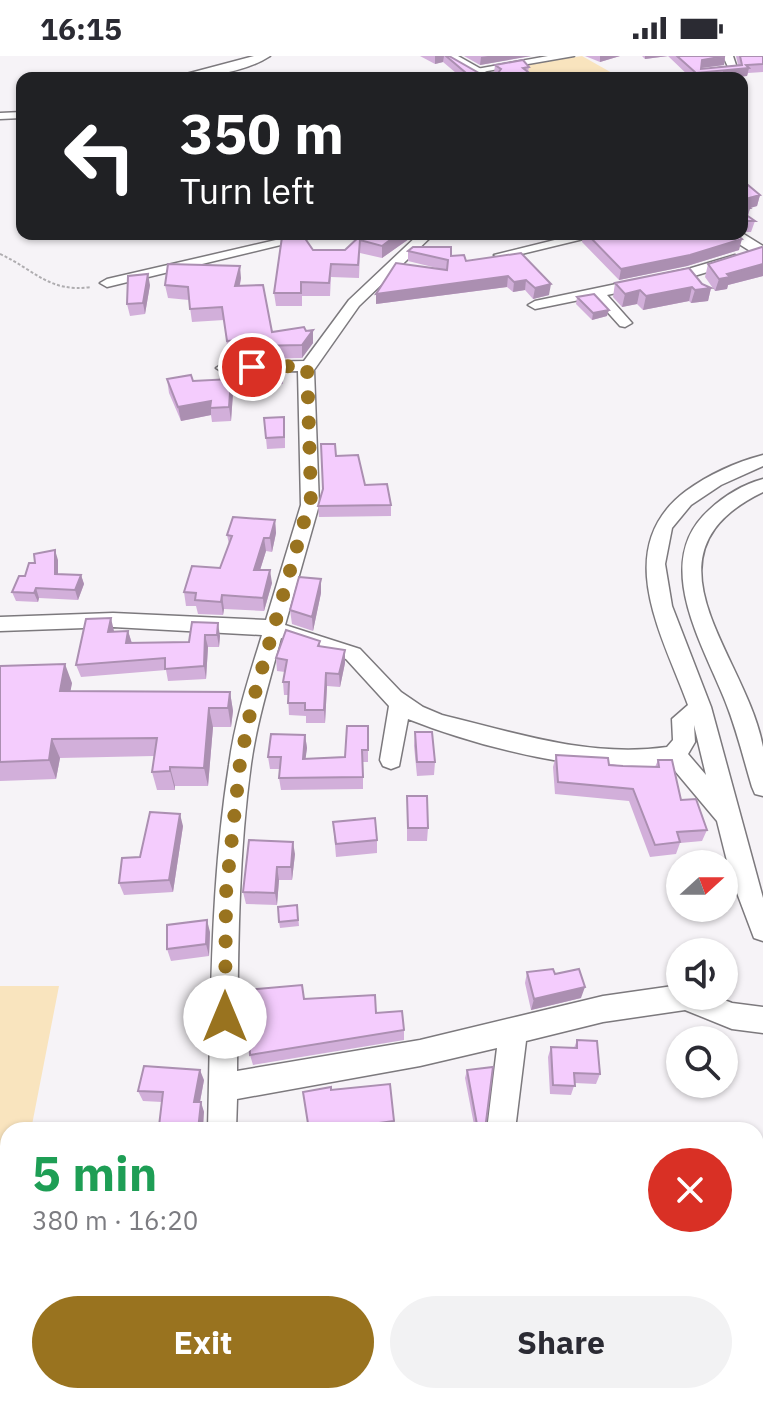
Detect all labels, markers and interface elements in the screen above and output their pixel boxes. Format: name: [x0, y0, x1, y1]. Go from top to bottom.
text: 16:15: [40, 9, 122, 48]
text: 350 m: [180, 97, 344, 169]
icon: left: [48, 104, 152, 208]
text: Turn left: [180, 167, 315, 214]
pin: [218, 333, 286, 401]
icon: arrive: [230, 345, 274, 389]
north arrow: [666, 850, 738, 922]
map controls: [666, 850, 738, 1098]
button: sound: [666, 938, 738, 1010]
position arrow: [183, 975, 267, 1059]
button: search: [666, 1026, 738, 1098]
text: 5 min: [32, 1142, 157, 1204]
button: close: [648, 1148, 732, 1232]
text: 380 m · 16:20: [32, 1203, 198, 1237]
button: Exit: [32, 1296, 374, 1388]
button: Share: [390, 1296, 732, 1388]

